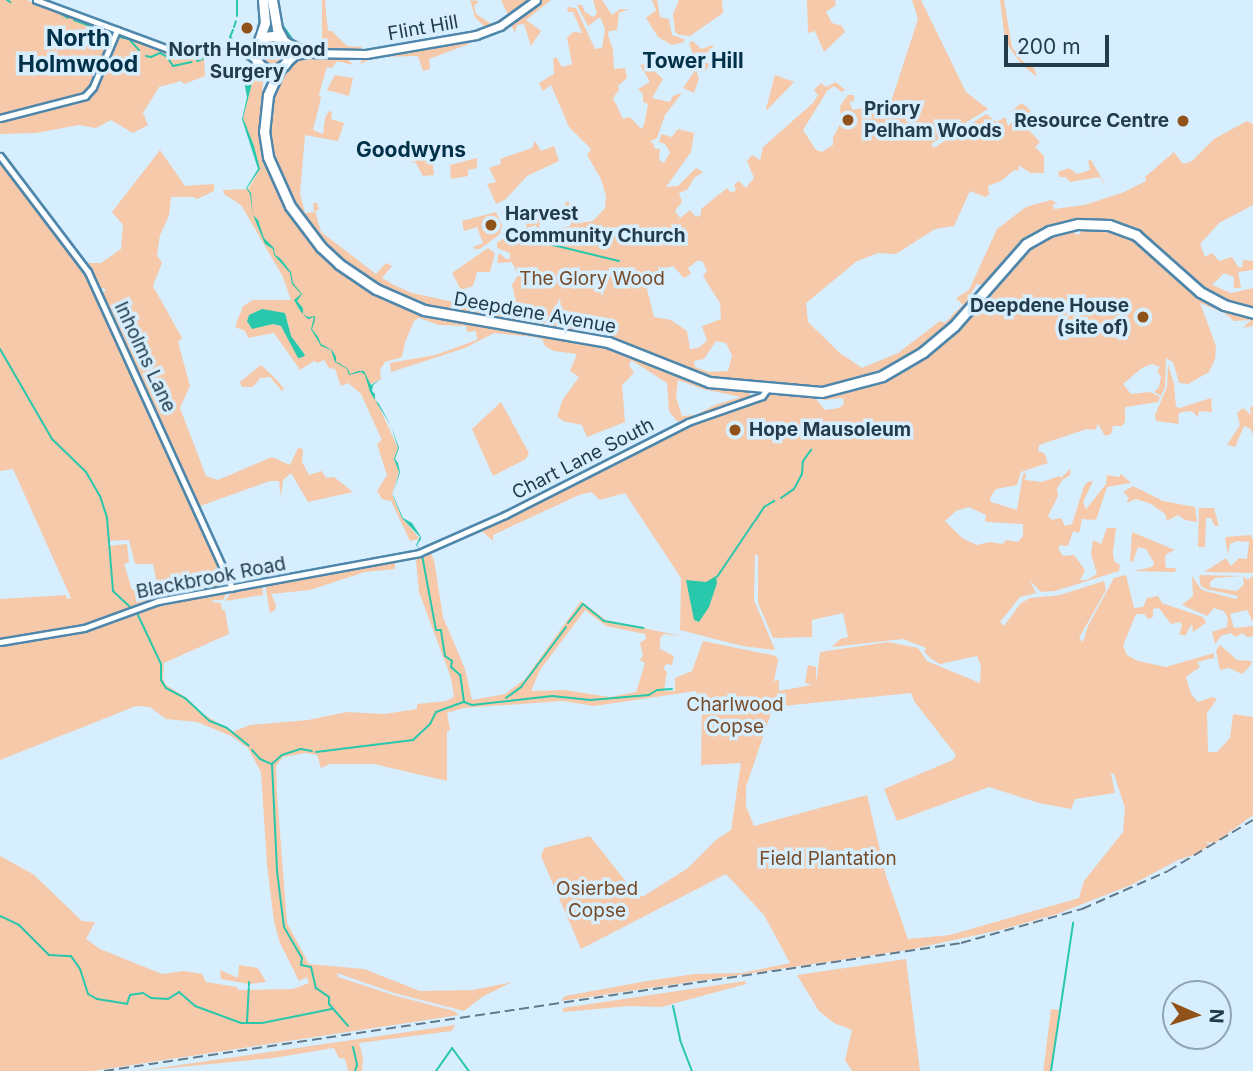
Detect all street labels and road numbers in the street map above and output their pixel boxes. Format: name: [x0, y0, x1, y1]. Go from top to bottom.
street label: Flint Hill: [386, 11, 460, 45]
street label: Deepdene Avenue: [452, 287, 618, 339]
street label: Inholms Lane: [109, 298, 181, 416]
street label: Chart Lane South: [508, 413, 658, 505]
street label: Blackbrook Road: [134, 552, 288, 604]

